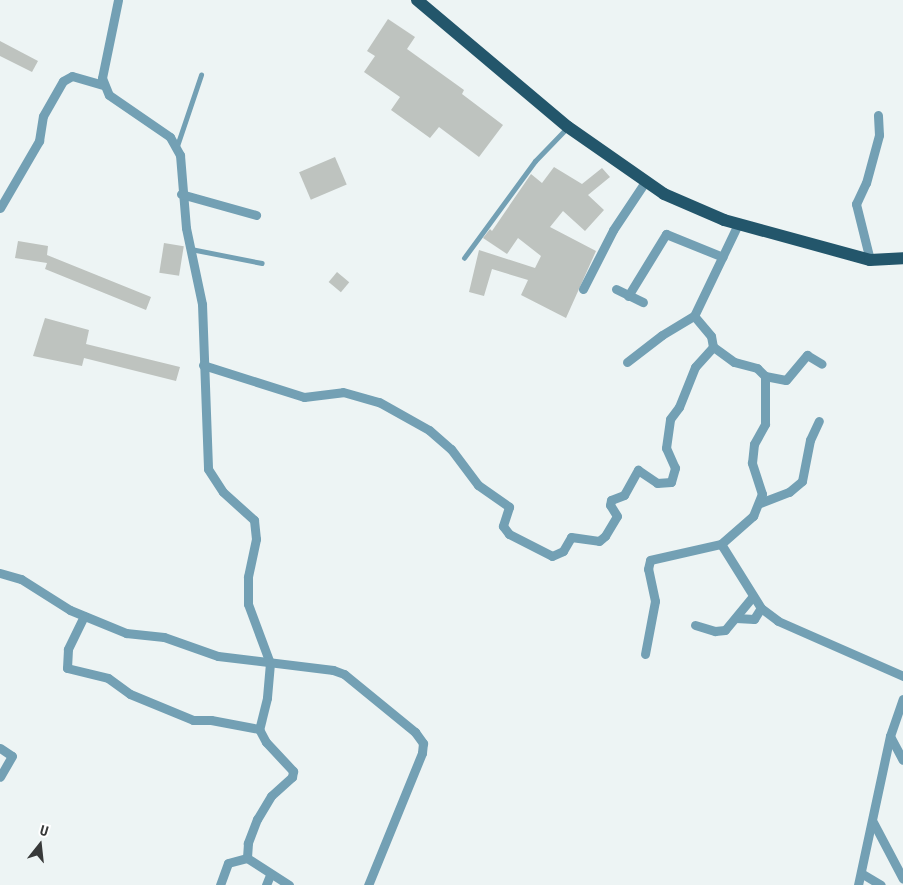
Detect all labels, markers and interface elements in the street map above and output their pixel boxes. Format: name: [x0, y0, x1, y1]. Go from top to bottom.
north arrow: [15, 820, 65, 870]
text: U: [38, 822, 50, 839]

